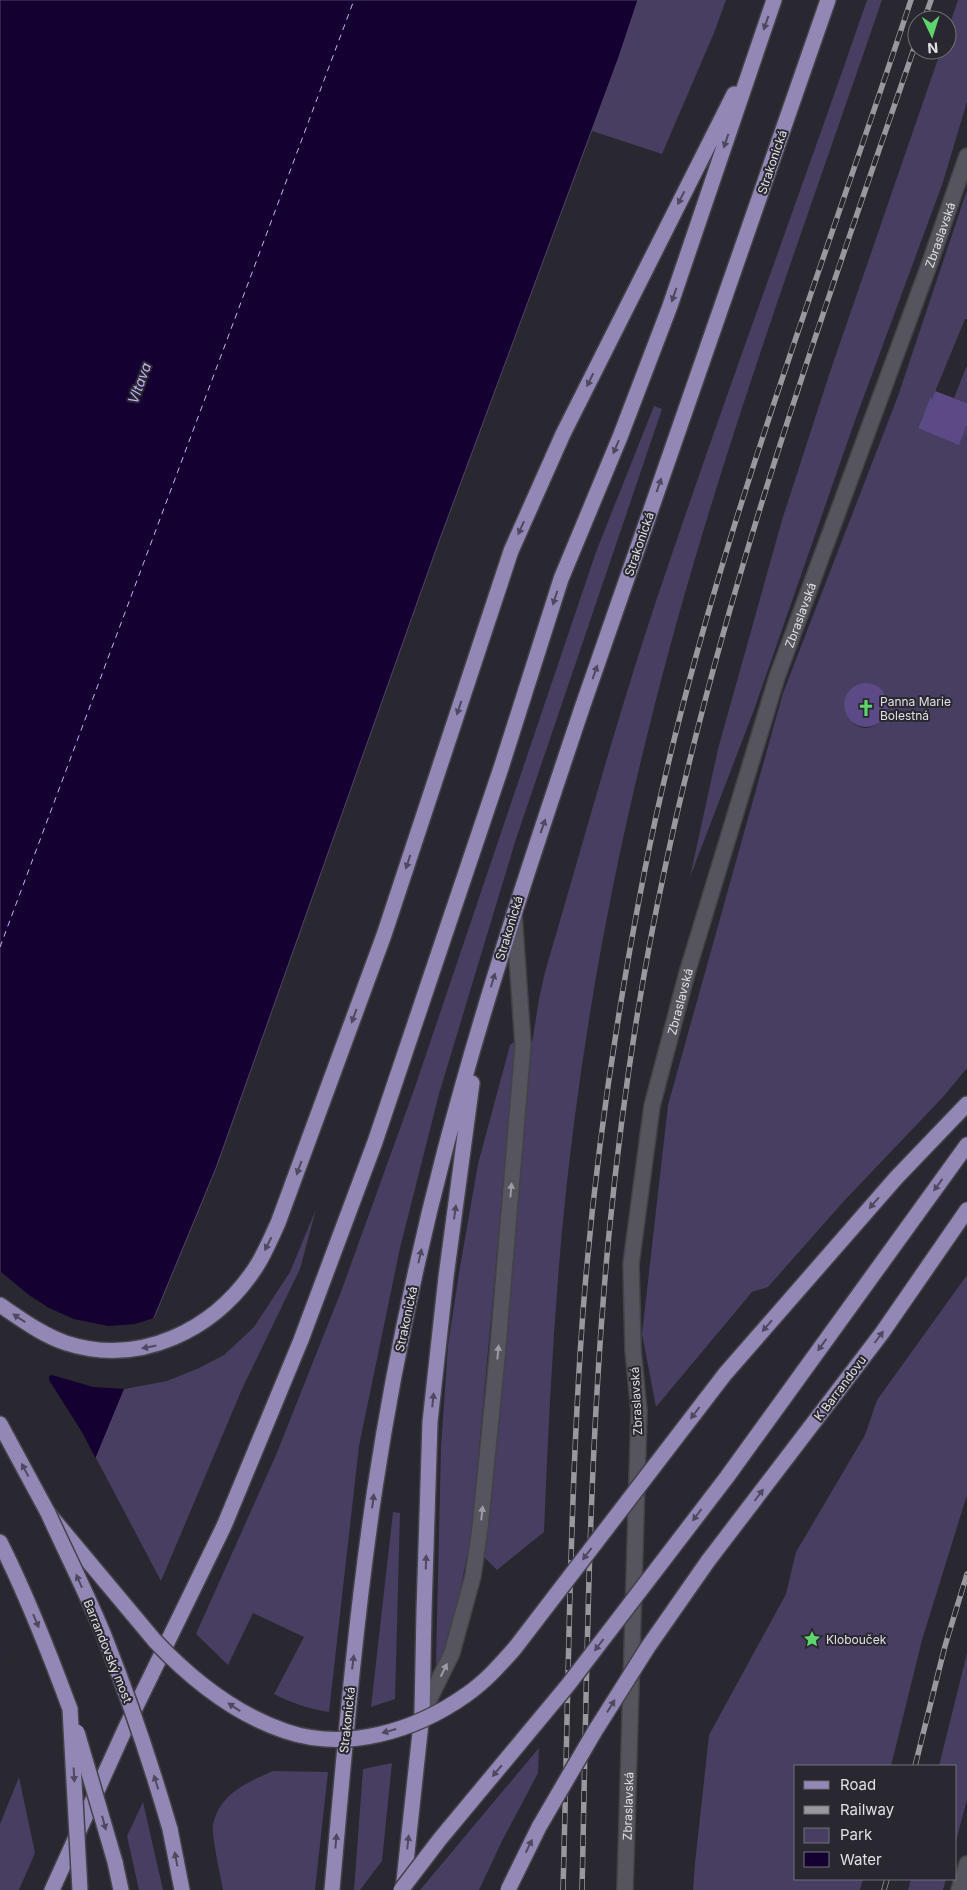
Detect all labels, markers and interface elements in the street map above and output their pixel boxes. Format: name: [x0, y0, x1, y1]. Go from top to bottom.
north arrow: [907, 10, 957, 60]
one-way arrow: [762, 15, 769, 30]
text: N: [927, 40, 939, 57]
street label: Strakonická: [754, 128, 790, 196]
one-way arrow: [722, 134, 729, 149]
one-way arrow: [677, 191, 685, 206]
street label: Zbraslavská: [921, 200, 958, 270]
one-way arrow: [670, 288, 677, 303]
water label: Vltava: [124, 360, 154, 406]
one-way arrow: [586, 373, 594, 388]
one-way arrow: [612, 440, 620, 455]
one-way arrow: [655, 477, 663, 492]
street label: Strakonická: [621, 510, 657, 578]
one-way arrow: [517, 521, 525, 535]
street label: Zbraslavská: [781, 580, 819, 650]
one-way arrow: [551, 590, 558, 605]
one-way arrow: [591, 664, 599, 679]
place label: Panna Marie Bolestná: [880, 694, 951, 723]
church icon: Panna Marie Bolestná: [856, 698, 876, 718]
one-way arrow: [455, 700, 462, 715]
one-way arrow: [540, 818, 547, 833]
one-way arrow: [404, 855, 412, 870]
street label: Strakonická: [492, 894, 526, 962]
street label: Zbraslavská: [664, 966, 696, 1036]
one-way arrow: [490, 973, 498, 988]
one-way arrow: [350, 1008, 357, 1023]
one-way arrow: [295, 1161, 303, 1176]
one-way arrow: [933, 1178, 944, 1191]
one-way arrow: [508, 1181, 516, 1197]
one-way arrow: [868, 1197, 880, 1209]
one-way arrow: [451, 1203, 459, 1219]
one-way arrow: [264, 1237, 272, 1251]
one-way arrow: [416, 1248, 424, 1263]
street label: Strakonická: [392, 1285, 420, 1353]
one-way arrow: [12, 1313, 25, 1322]
one-way arrow: [762, 1320, 773, 1333]
one-way arrow: [873, 1331, 884, 1344]
one-way arrow: [817, 1338, 828, 1351]
one-way arrow: [141, 1343, 157, 1351]
one-way arrow: [494, 1343, 502, 1359]
street label: K Barrandovu: [811, 1353, 869, 1423]
street label: Zbraslavská: [627, 1366, 645, 1436]
one-way arrow: [429, 1392, 437, 1408]
one-way arrow: [690, 1406, 701, 1419]
one-way arrow: [21, 1463, 29, 1478]
one-way arrow: [754, 1488, 764, 1502]
one-way arrow: [369, 1493, 377, 1509]
one-way arrow: [478, 1505, 486, 1521]
one-way arrow: [692, 1508, 703, 1521]
one-way arrow: [582, 1547, 592, 1561]
one-way arrow: [422, 1554, 430, 1570]
one-way arrow: [75, 1574, 83, 1588]
street label: Barrandovský most: [80, 1597, 136, 1705]
one-way arrow: [32, 1614, 40, 1629]
place icon: Klobouček: [802, 1629, 822, 1649]
place label: Klobouček: [826, 1632, 887, 1647]
one-way arrow: [594, 1638, 604, 1652]
one-way arrow: [349, 1654, 357, 1670]
one-way arrow: [440, 1663, 448, 1678]
street label: Strakonická: [336, 1686, 358, 1754]
one-way arrow: [606, 1699, 616, 1712]
one-way arrow: [227, 1702, 241, 1712]
one-way arrow: [382, 1728, 397, 1736]
one-way arrow: [492, 1765, 503, 1777]
legend: [794, 1765, 957, 1880]
one-way arrow: [70, 1768, 78, 1784]
street label: Zbraslavská: [619, 1772, 636, 1840]
one-way arrow: [152, 1774, 160, 1789]
text: Road: [840, 1775, 876, 1794]
text: Railway: [840, 1800, 895, 1819]
one-way arrow: [101, 1815, 109, 1830]
text: Park: [840, 1825, 873, 1844]
one-way arrow: [332, 1833, 340, 1849]
one-way arrow: [405, 1833, 413, 1849]
one-way arrow: [525, 1839, 533, 1853]
text: Water: [840, 1850, 882, 1869]
one-way arrow: [172, 1851, 180, 1867]

